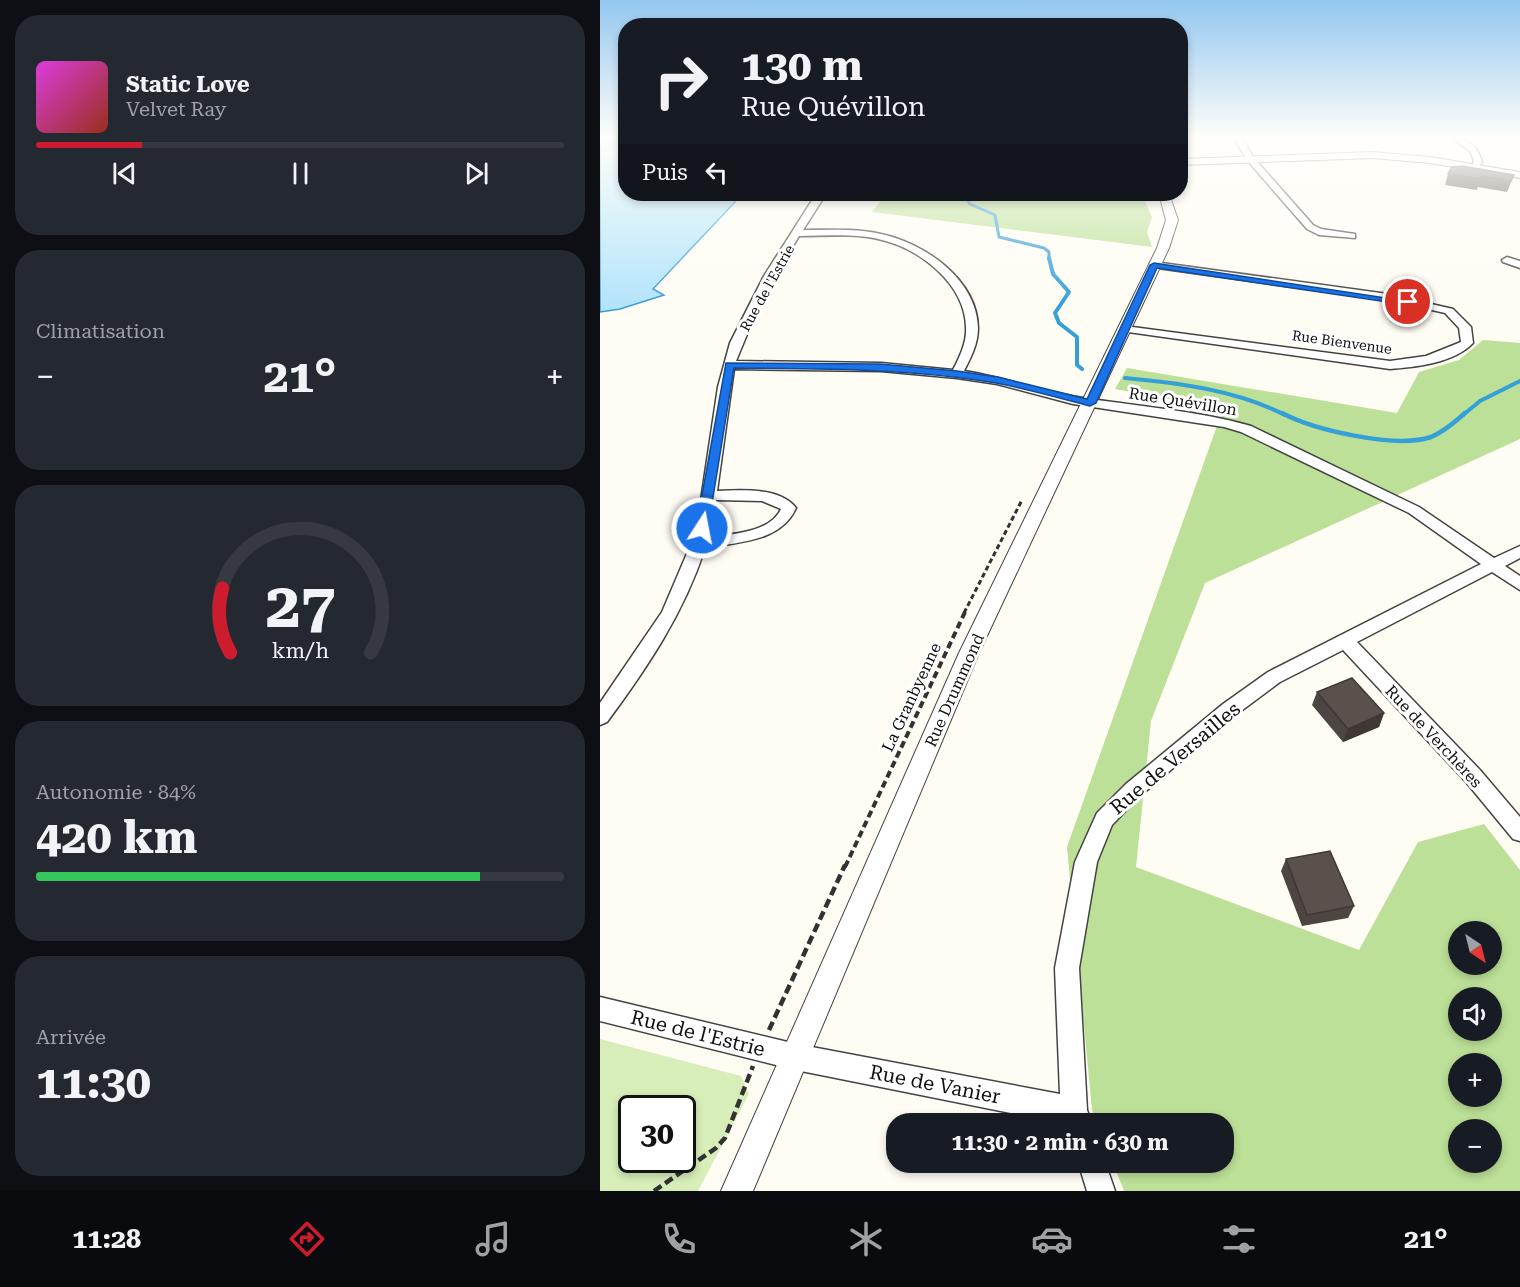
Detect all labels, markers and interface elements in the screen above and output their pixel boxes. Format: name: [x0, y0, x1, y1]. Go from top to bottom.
text: 130 m: [741, 41, 863, 90]
icon: right: [642, 42, 720, 120]
text: Static Love: [126, 72, 250, 97]
text: Rue Quévillon: [741, 91, 926, 123]
text: Velvet Ray: [126, 97, 226, 121]
icon: left: [700, 156, 733, 189]
icon: previous: [108, 157, 141, 190]
icon: pause: [284, 157, 317, 190]
icon: next: [460, 157, 493, 190]
text: Puis: [642, 160, 688, 185]
street label: Rue de l'Estrie: [737, 242, 797, 334]
pin: [1382, 276, 1433, 327]
icon: arrive: [1391, 285, 1424, 318]
text: Climatisation: [36, 319, 165, 343]
street label: Rue Bienvenue: [1291, 327, 1393, 357]
text: 21°: [264, 350, 336, 403]
text: −: [36, 357, 54, 396]
text: +: [546, 357, 564, 396]
street label: Rue Quévillon: [1127, 384, 1238, 419]
position arrow: [670, 496, 734, 560]
text: 27: [265, 569, 335, 642]
street label: Rue Drummond: [921, 631, 988, 750]
text: km/h: [271, 638, 329, 663]
street label: La Granbyenne: [878, 640, 945, 755]
street label: Rue de Verchères: [1381, 681, 1486, 792]
street label: Rue de Versailles: [1105, 697, 1245, 819]
text: Autonomie · 84%: [36, 780, 196, 804]
text: 420 km: [36, 811, 197, 864]
north arrow: [1448, 921, 1502, 975]
map controls: [1448, 921, 1502, 1173]
button: sound: [1448, 987, 1502, 1041]
street label: Rue de l'Estrie: [628, 1005, 768, 1061]
text: Arrivée: [36, 1025, 106, 1049]
button: +: [1448, 1053, 1502, 1107]
text: 11:30: [36, 1056, 151, 1109]
street label: Rue de Vanier: [867, 1060, 1003, 1108]
speed limit sign: 30: [618, 1095, 696, 1173]
button: −: [1448, 1119, 1502, 1173]
text: 11:30 · 2 min · 630 m: [951, 1130, 1169, 1155]
icon: directions: [286, 1218, 328, 1260]
icon: music: [472, 1218, 514, 1260]
icon: phone: [658, 1218, 700, 1260]
icon: climate: [845, 1218, 887, 1260]
icon: car: [1031, 1218, 1073, 1260]
icon: filters: [1218, 1218, 1260, 1260]
text: 11:28: [72, 1223, 141, 1255]
text: 21°: [1404, 1223, 1448, 1255]

